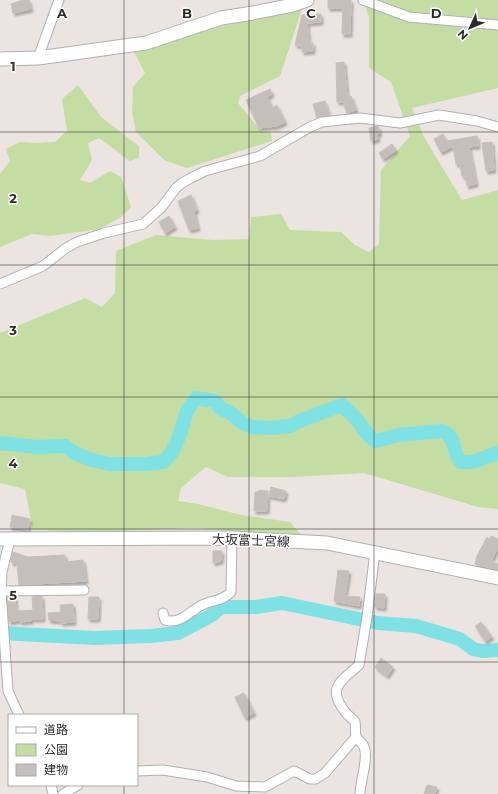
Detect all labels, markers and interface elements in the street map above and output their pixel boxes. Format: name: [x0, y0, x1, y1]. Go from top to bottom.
text: A: [56, 5, 68, 21]
text: B: [182, 5, 192, 21]
text: C: [306, 5, 316, 21]
text: D: [431, 5, 442, 21]
north arrow: [450, 8, 490, 48]
text: N: [455, 27, 471, 43]
text: 1: [10, 58, 16, 74]
text: 2: [9, 190, 17, 206]
text: 3: [8, 322, 17, 338]
text: 4: [9, 455, 18, 471]
street label: 大坂富士宮線: [212, 531, 290, 549]
text: 5: [9, 587, 17, 603]
legend: [8, 714, 138, 786]
text: 道路: [44, 722, 68, 737]
text: 公園: [44, 742, 68, 757]
text: 建物: [44, 762, 68, 777]

